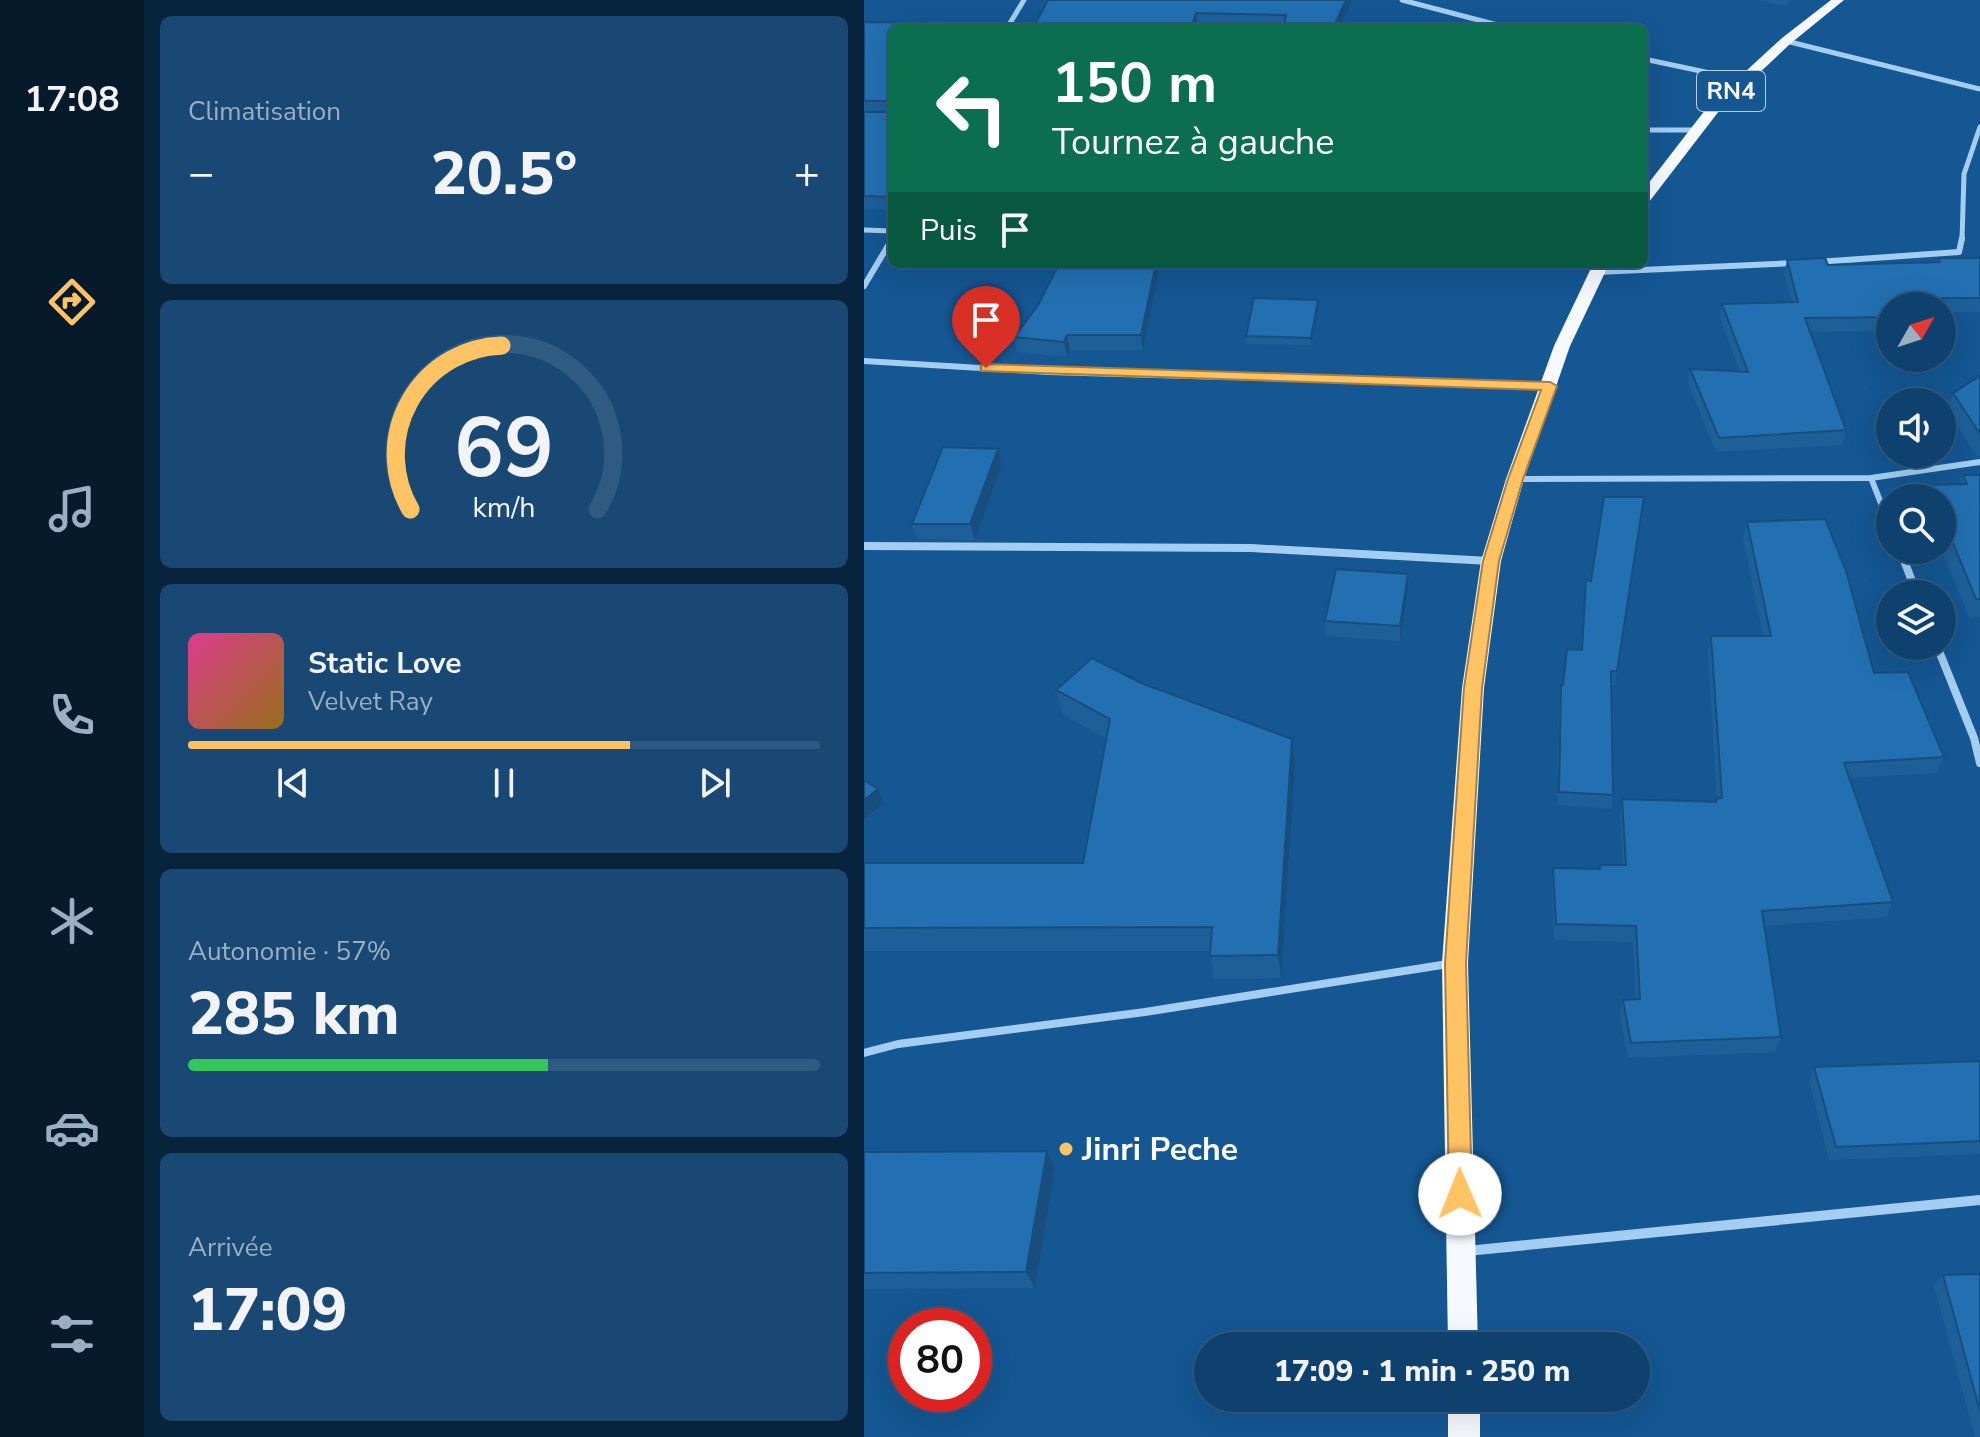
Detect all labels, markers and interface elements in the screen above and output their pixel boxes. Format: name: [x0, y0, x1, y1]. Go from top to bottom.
text: 150 m: [1052, 45, 1217, 122]
icon: left: [920, 56, 1024, 160]
road number: RN4: [1697, 71, 1765, 111]
text: 17:08: [24, 75, 120, 124]
text: Climatisation: [188, 94, 341, 129]
text: Tournez à gauche: [1052, 118, 1334, 167]
text: 20.5°: [431, 133, 577, 215]
text: −: [188, 144, 214, 204]
text: +: [794, 144, 820, 204]
icon: arrive: [993, 208, 1037, 252]
text: Puis: [920, 210, 977, 251]
icon: directions: [44, 274, 100, 330]
pin: [952, 286, 1020, 368]
north arrow: [1876, 292, 1956, 372]
map controls: [1876, 292, 1956, 660]
icon: arrive: [964, 298, 1008, 342]
button: sound: [1876, 388, 1956, 468]
text: 69: [454, 392, 554, 505]
icon: music: [44, 481, 100, 537]
button: search: [1876, 484, 1956, 564]
text: km/h: [473, 488, 535, 527]
button: layers: [1876, 580, 1956, 660]
text: Static Love: [308, 643, 462, 684]
text: Velvet Ray: [308, 684, 433, 719]
icon: phone: [44, 687, 100, 743]
icon: previous: [271, 761, 315, 805]
icon: pause: [482, 761, 526, 805]
icon: next: [693, 761, 737, 805]
icon: climate: [44, 893, 100, 949]
text: Autonomie · 57%: [188, 934, 391, 969]
text: 285 km: [188, 973, 400, 1055]
icon: car: [44, 1100, 100, 1156]
place label: Jinri Peche: [1081, 1128, 1238, 1171]
marker: Jinri Peche: [1057, 1140, 1075, 1158]
position arrow: [1418, 1152, 1502, 1236]
text: Arrivée: [188, 1230, 272, 1265]
text: 17:09: [188, 1269, 348, 1351]
icon: filters: [44, 1306, 100, 1362]
speed limit sign: 80: [888, 1308, 992, 1412]
text: 17:09 · 1 min · 250 m: [1274, 1351, 1570, 1392]

